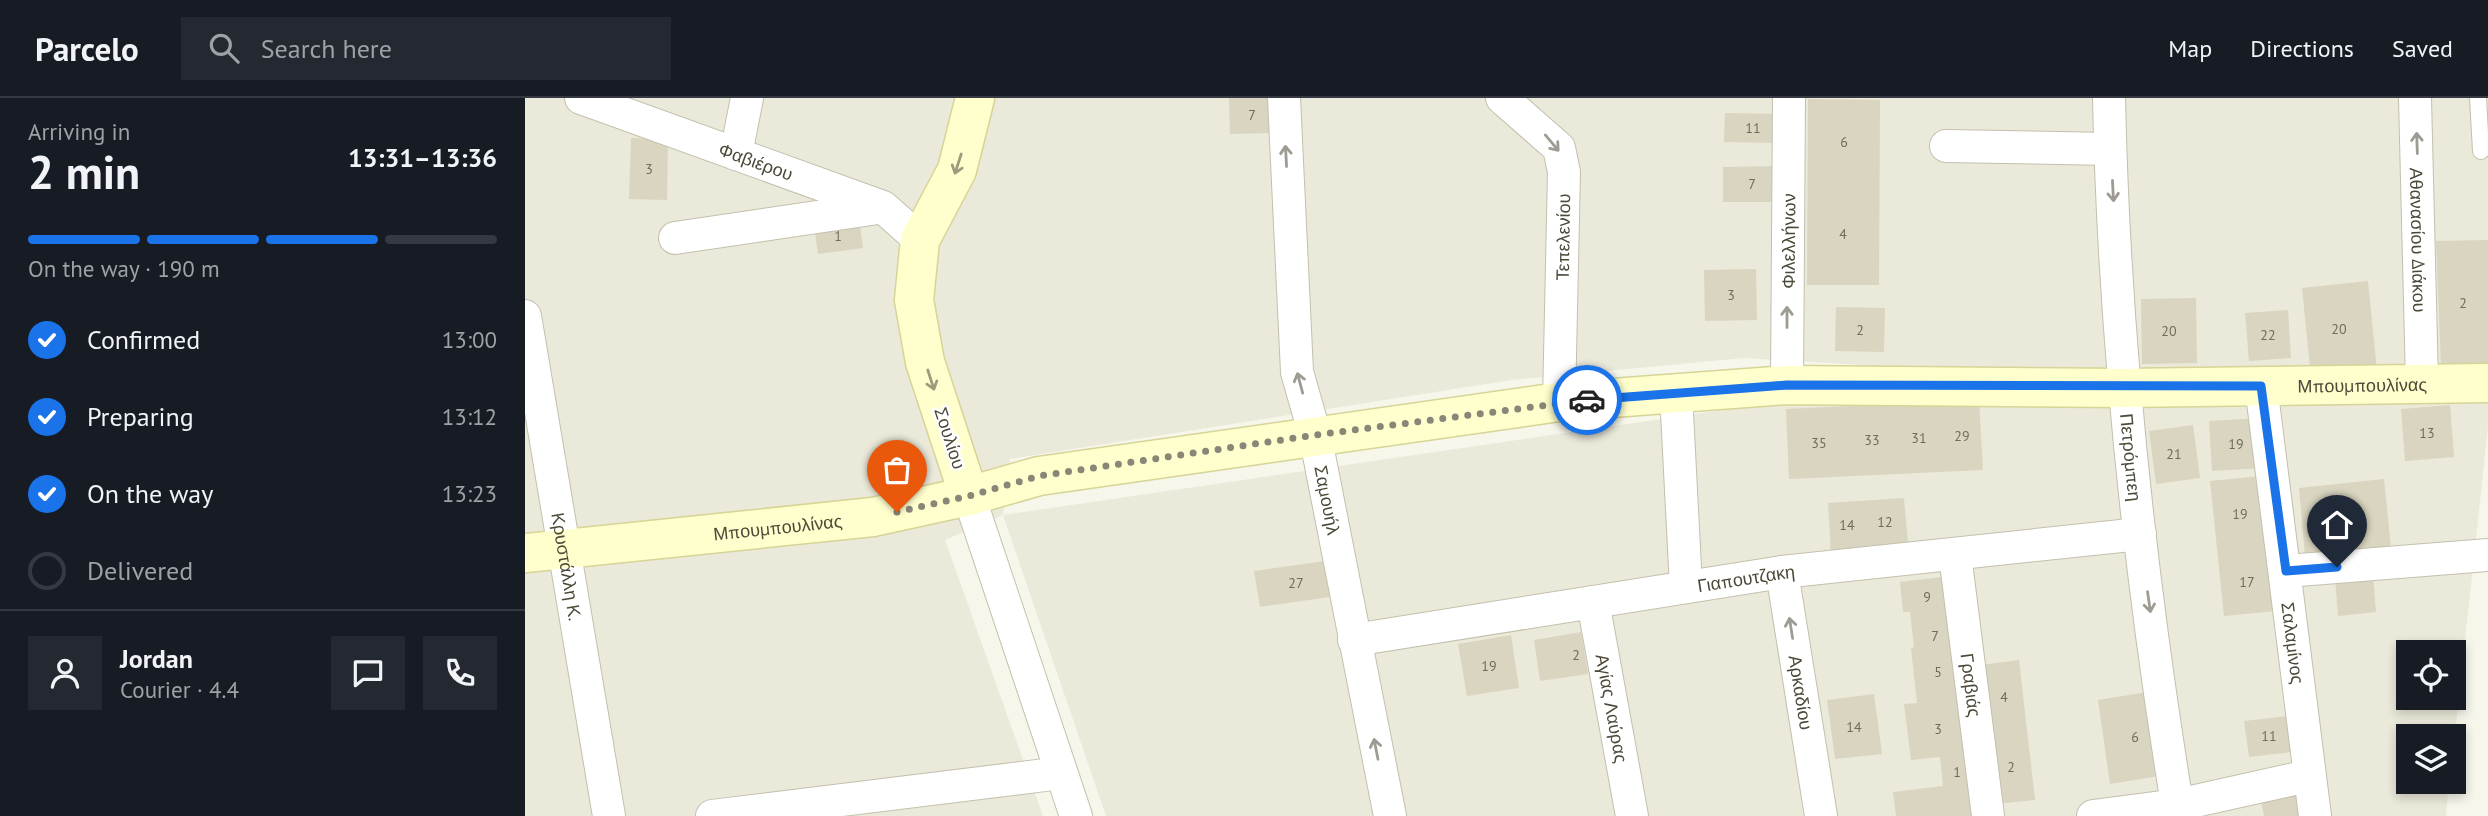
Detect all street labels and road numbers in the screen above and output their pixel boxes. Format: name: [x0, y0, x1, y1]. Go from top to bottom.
street label: Φαβιέρου: [716, 137, 796, 185]
street label: Αθανασίου Διάκου: [2405, 167, 2432, 313]
street label: Τεπελενίου: [1551, 193, 1575, 281]
street label: Φιλελλήνων: [1776, 193, 1800, 289]
street label: Μπουμπουλίνας: [2297, 372, 2427, 397]
street label: Σουλίου: [929, 404, 971, 472]
street label: Πετρόμπεη: [2116, 412, 2147, 502]
street label: Σαμουήλ: [1310, 463, 1346, 537]
street label: Μπουμπουλίνας: [712, 509, 844, 545]
street label: Κρυστάλλη Κ.: [547, 511, 587, 622]
street label: Γιαπουτζακη: [1696, 559, 1796, 597]
street label: Σαλαμίνος: [2277, 601, 2310, 686]
street label: Αγίας Λαύρας: [1591, 652, 1634, 765]
street label: Γραβιάς: [1956, 652, 1987, 718]
street label: Αρκαδίου: [1784, 653, 1819, 731]

